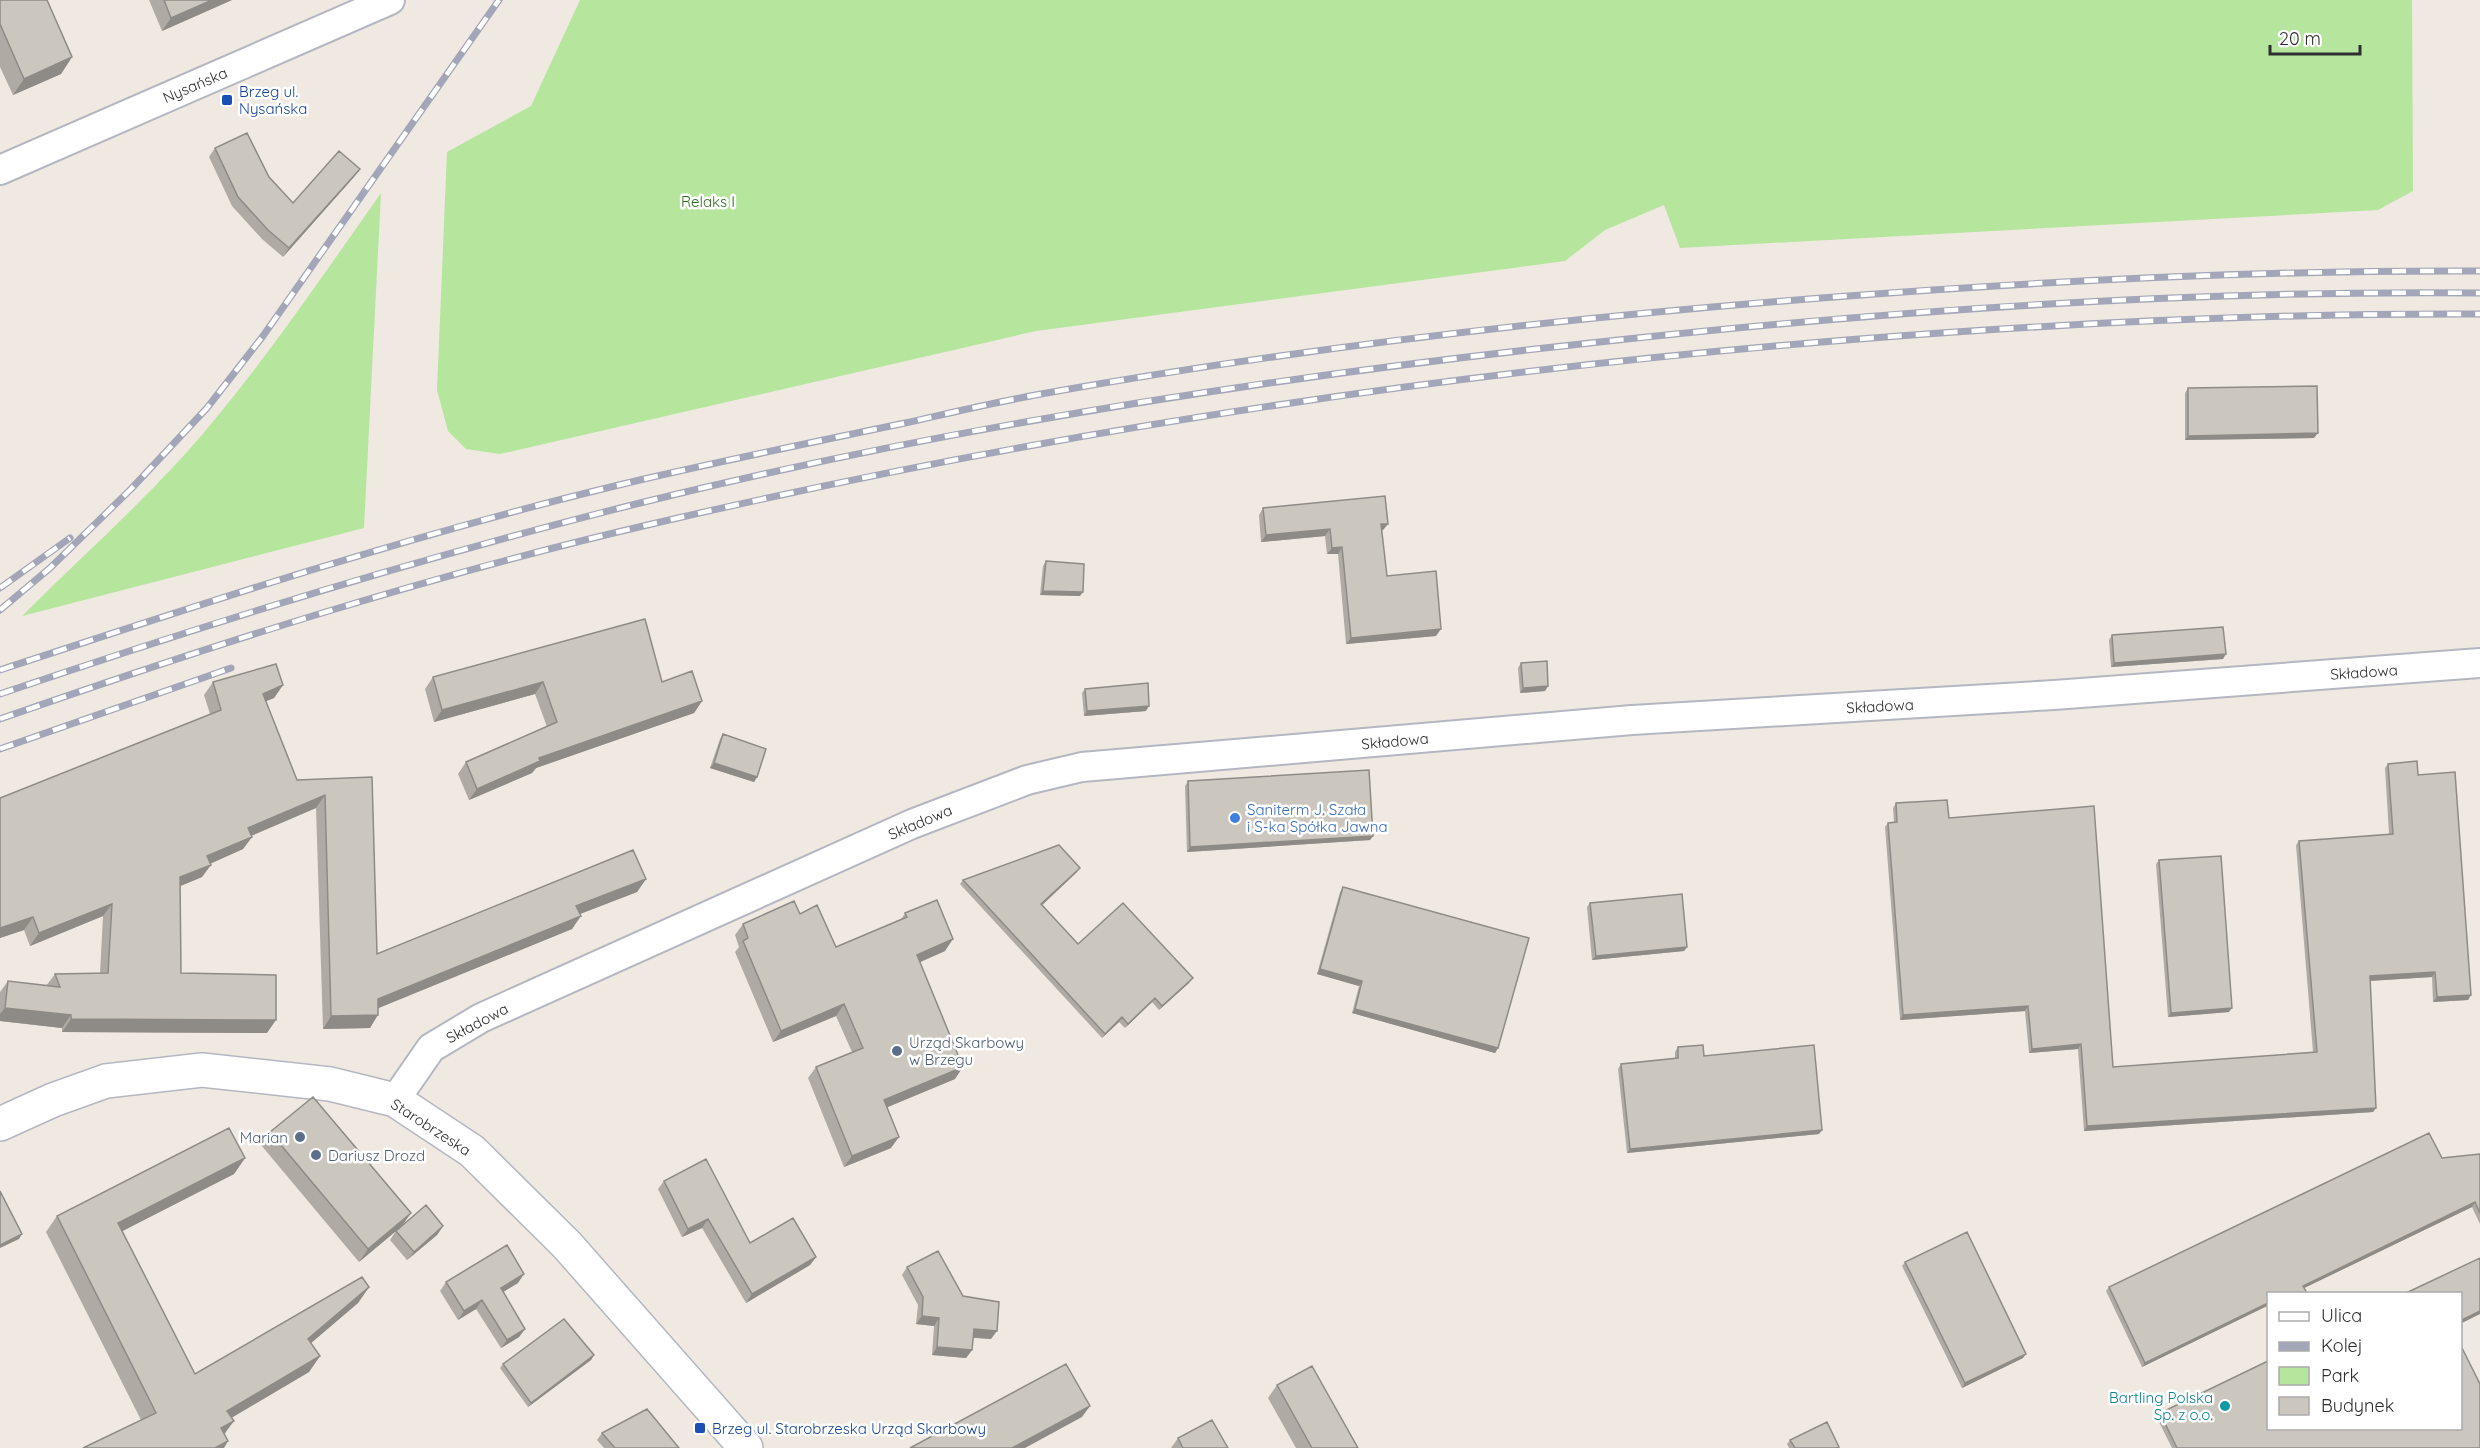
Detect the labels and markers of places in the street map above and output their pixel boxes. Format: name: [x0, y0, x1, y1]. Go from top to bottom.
place label: Brzeg ul. Nysańska: [239, 82, 307, 118]
marker: Brzeg ul. Nysańska: [220, 93, 234, 107]
place label: Saniterm J. Szała i S-ka Spółka Jawna: [1247, 800, 1388, 836]
marker: Saniterm J. Szała i S-ka Spółka Jawna: [1228, 811, 1242, 825]
place label: Urząd Skarbowy w Brzegu: [909, 1033, 1024, 1069]
marker: Urząd Skarbowy w Brzegu: [890, 1044, 904, 1058]
place label: Marian: [240, 1128, 288, 1147]
marker: Marian: [293, 1130, 307, 1144]
place label: Dariusz Drozd: [328, 1146, 425, 1165]
marker: Dariusz Drozd: [309, 1148, 323, 1162]
place label: Bartling Polska Sp. z o.o.: [2109, 1388, 2213, 1424]
marker: Bartling Polska Sp. z o.o.: [2218, 1399, 2232, 1413]
place label: Brzeg ul. Starobrzeska Urząd Skarbowy: [712, 1419, 986, 1438]
marker: Brzeg ul. Starobrzeska Urząd Skarbowy: [693, 1421, 707, 1435]

